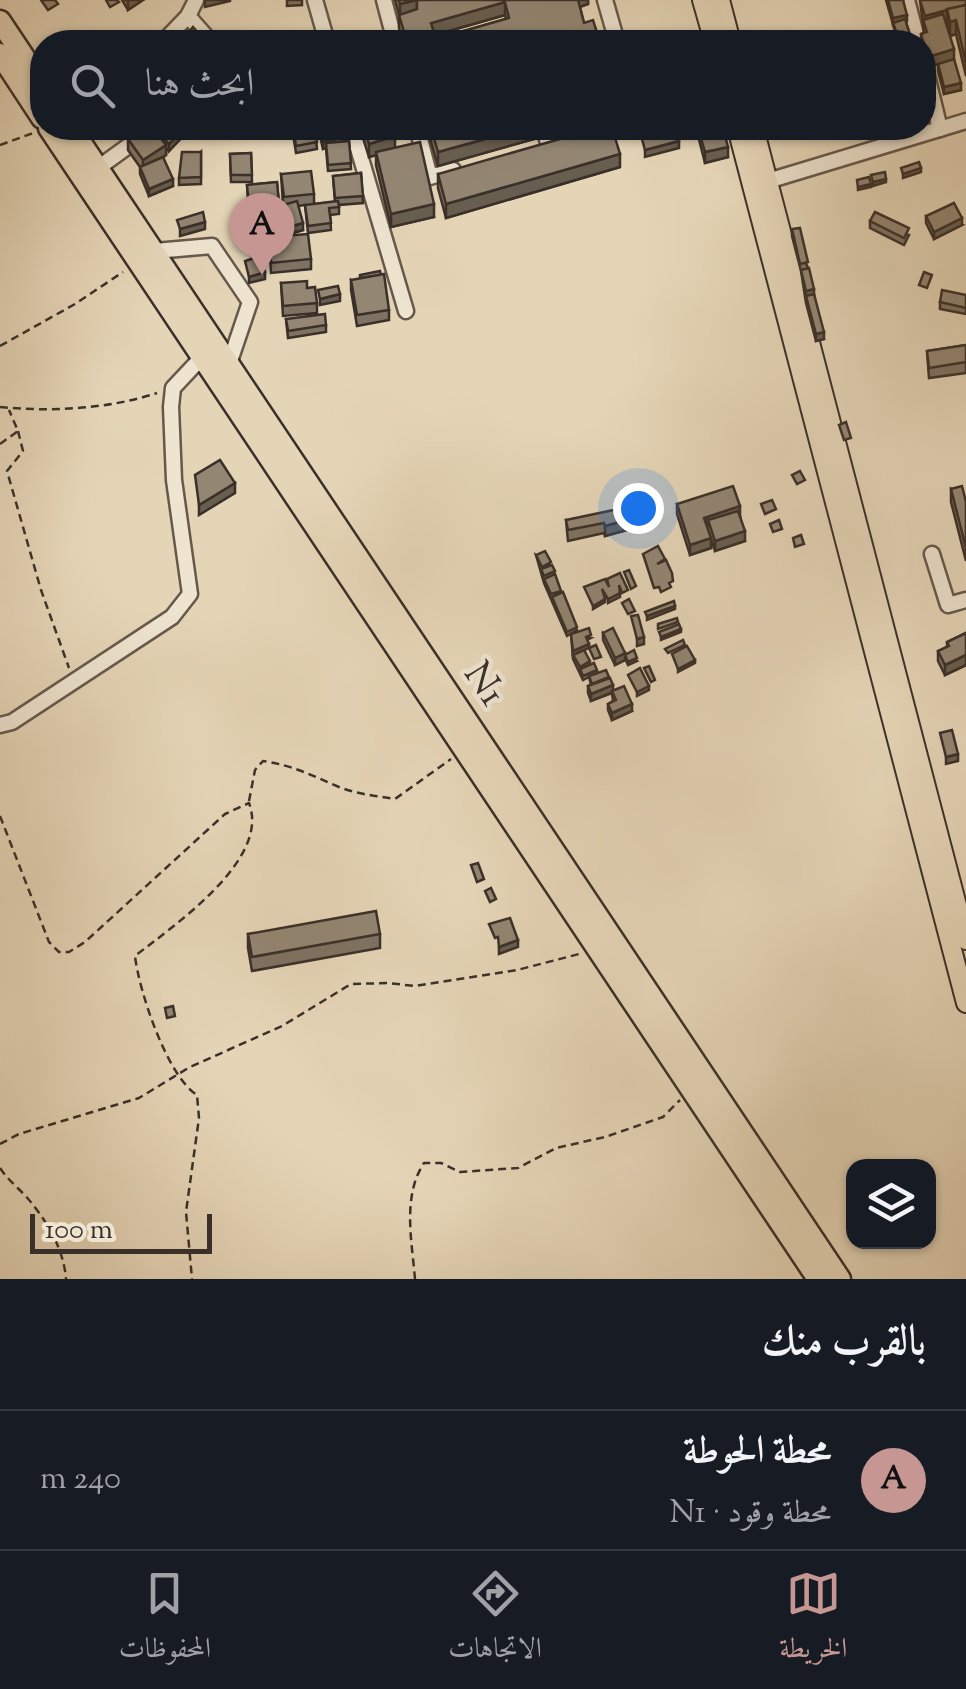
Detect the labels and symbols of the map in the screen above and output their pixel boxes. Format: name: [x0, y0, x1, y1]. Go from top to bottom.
pin: A: [230, 192, 294, 275]
your location: [613, 483, 664, 534]
street label: N1: [448, 652, 517, 718]
scale bar: [30, 1209, 212, 1254]

